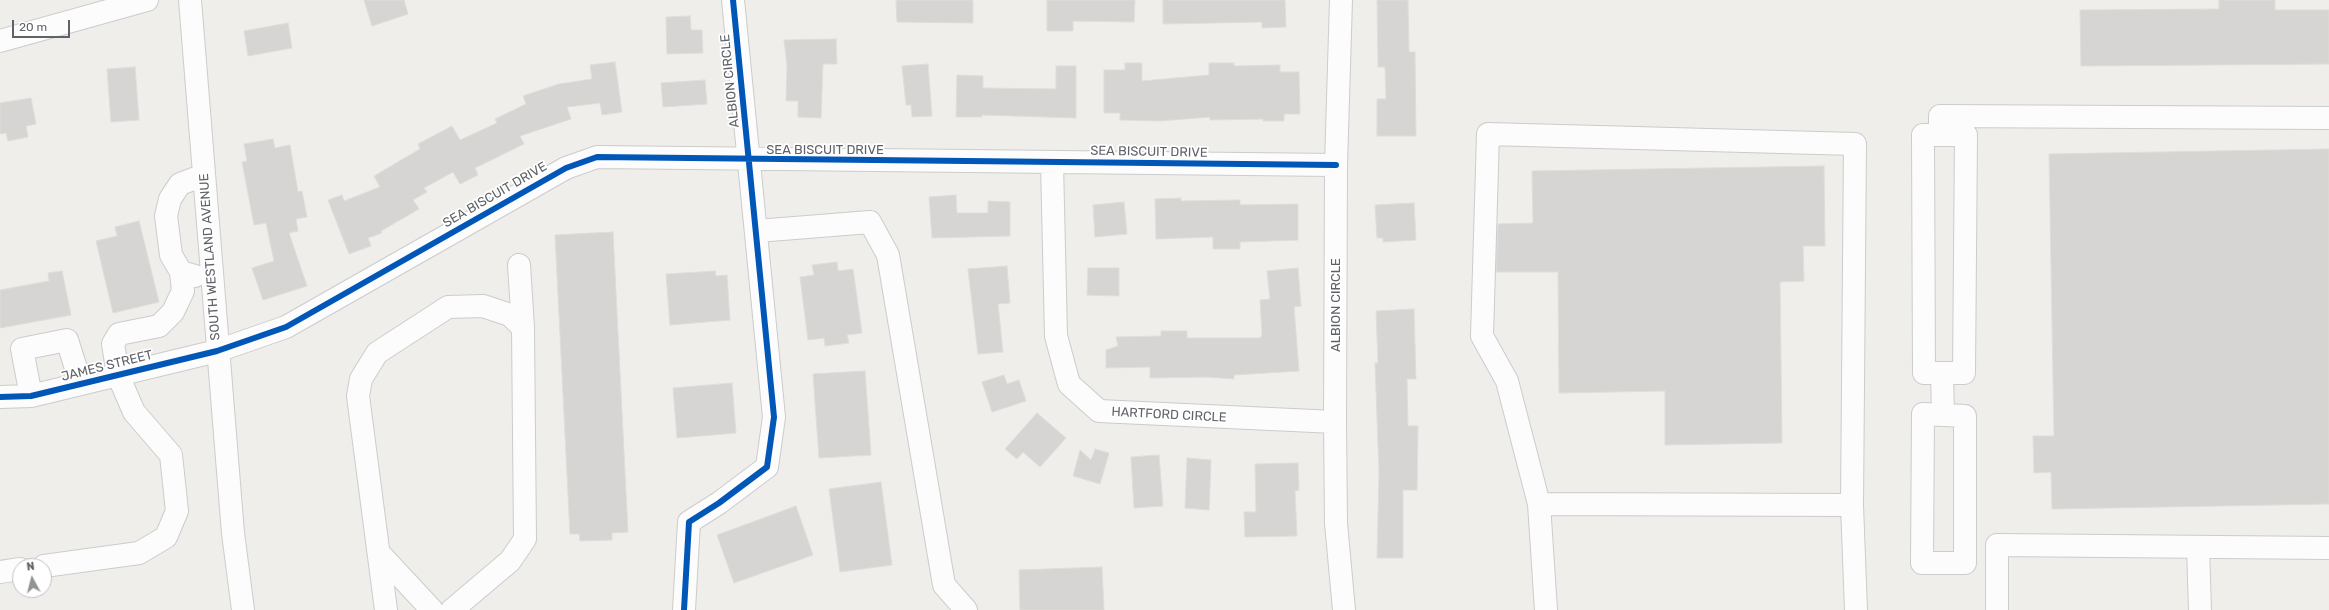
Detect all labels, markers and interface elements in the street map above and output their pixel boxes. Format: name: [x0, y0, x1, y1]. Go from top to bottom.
scale bar: [14, 12, 72, 38]
text: 20 m: [19, 20, 47, 34]
street label: ALBION CIRCLE: [717, 34, 743, 128]
street label: SEA BISCUIT DRIVE: [766, 142, 884, 158]
street label: SEA BISCUIT DRIVE: [1090, 143, 1208, 161]
street label: SEA BISCUIT DRIVE: [440, 159, 550, 231]
street label: SOUTH WESTLAND AVENUE: [196, 173, 224, 341]
street label: ALBION CIRCLE: [1328, 258, 1344, 352]
street label: JAMES STREET: [60, 347, 154, 385]
street label: HARTFORD CIRCLE: [1111, 404, 1227, 426]
north arrow: [12, 558, 52, 598]
text: N: [26, 560, 35, 574]

